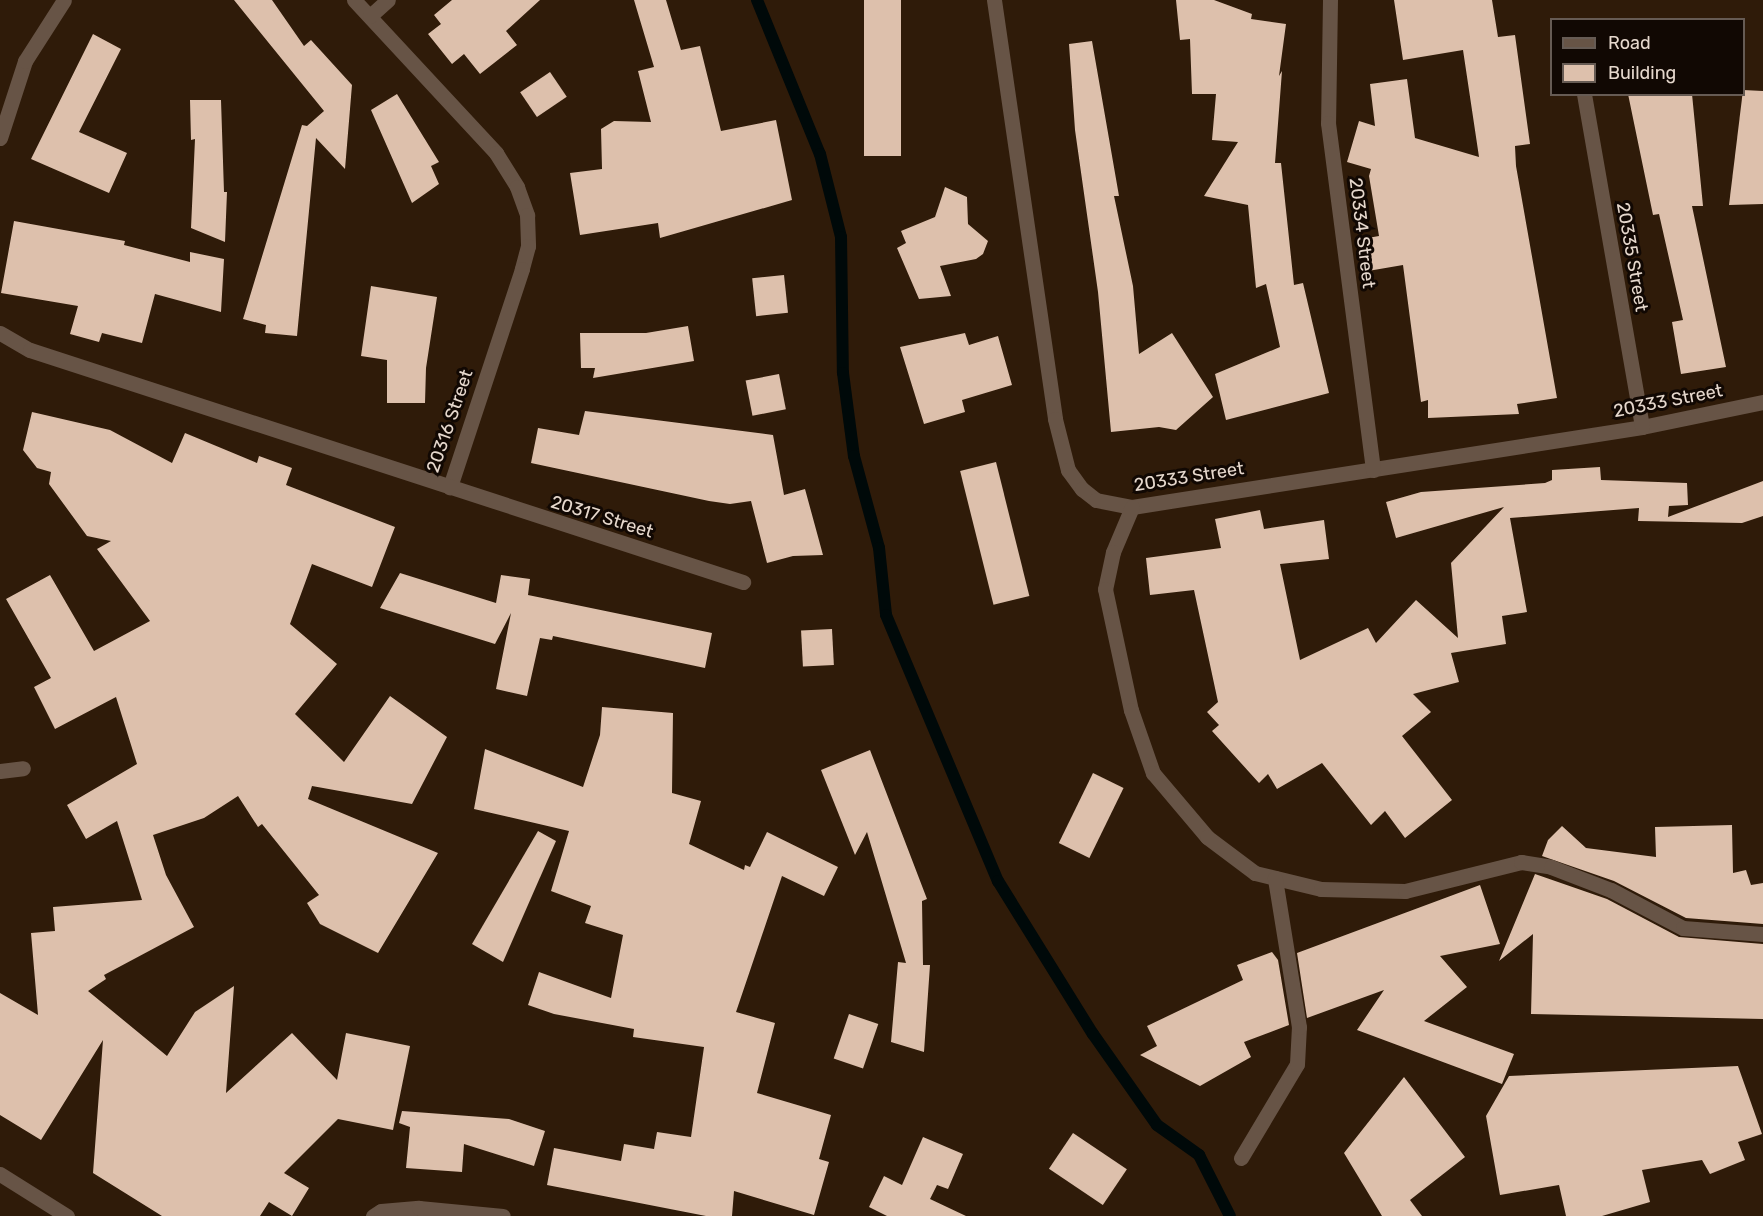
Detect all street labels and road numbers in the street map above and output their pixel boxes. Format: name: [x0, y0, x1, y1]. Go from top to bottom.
street label: 20334 Street: [1345, 176, 1379, 290]
street label: 20335 Street: [1612, 201, 1652, 313]
street label: 20316 Street: [422, 367, 478, 475]
street label: 20333 Street: [1612, 380, 1724, 422]
street label: 20333 Street: [1133, 458, 1245, 496]
street label: 20317 Street: [548, 491, 656, 543]

